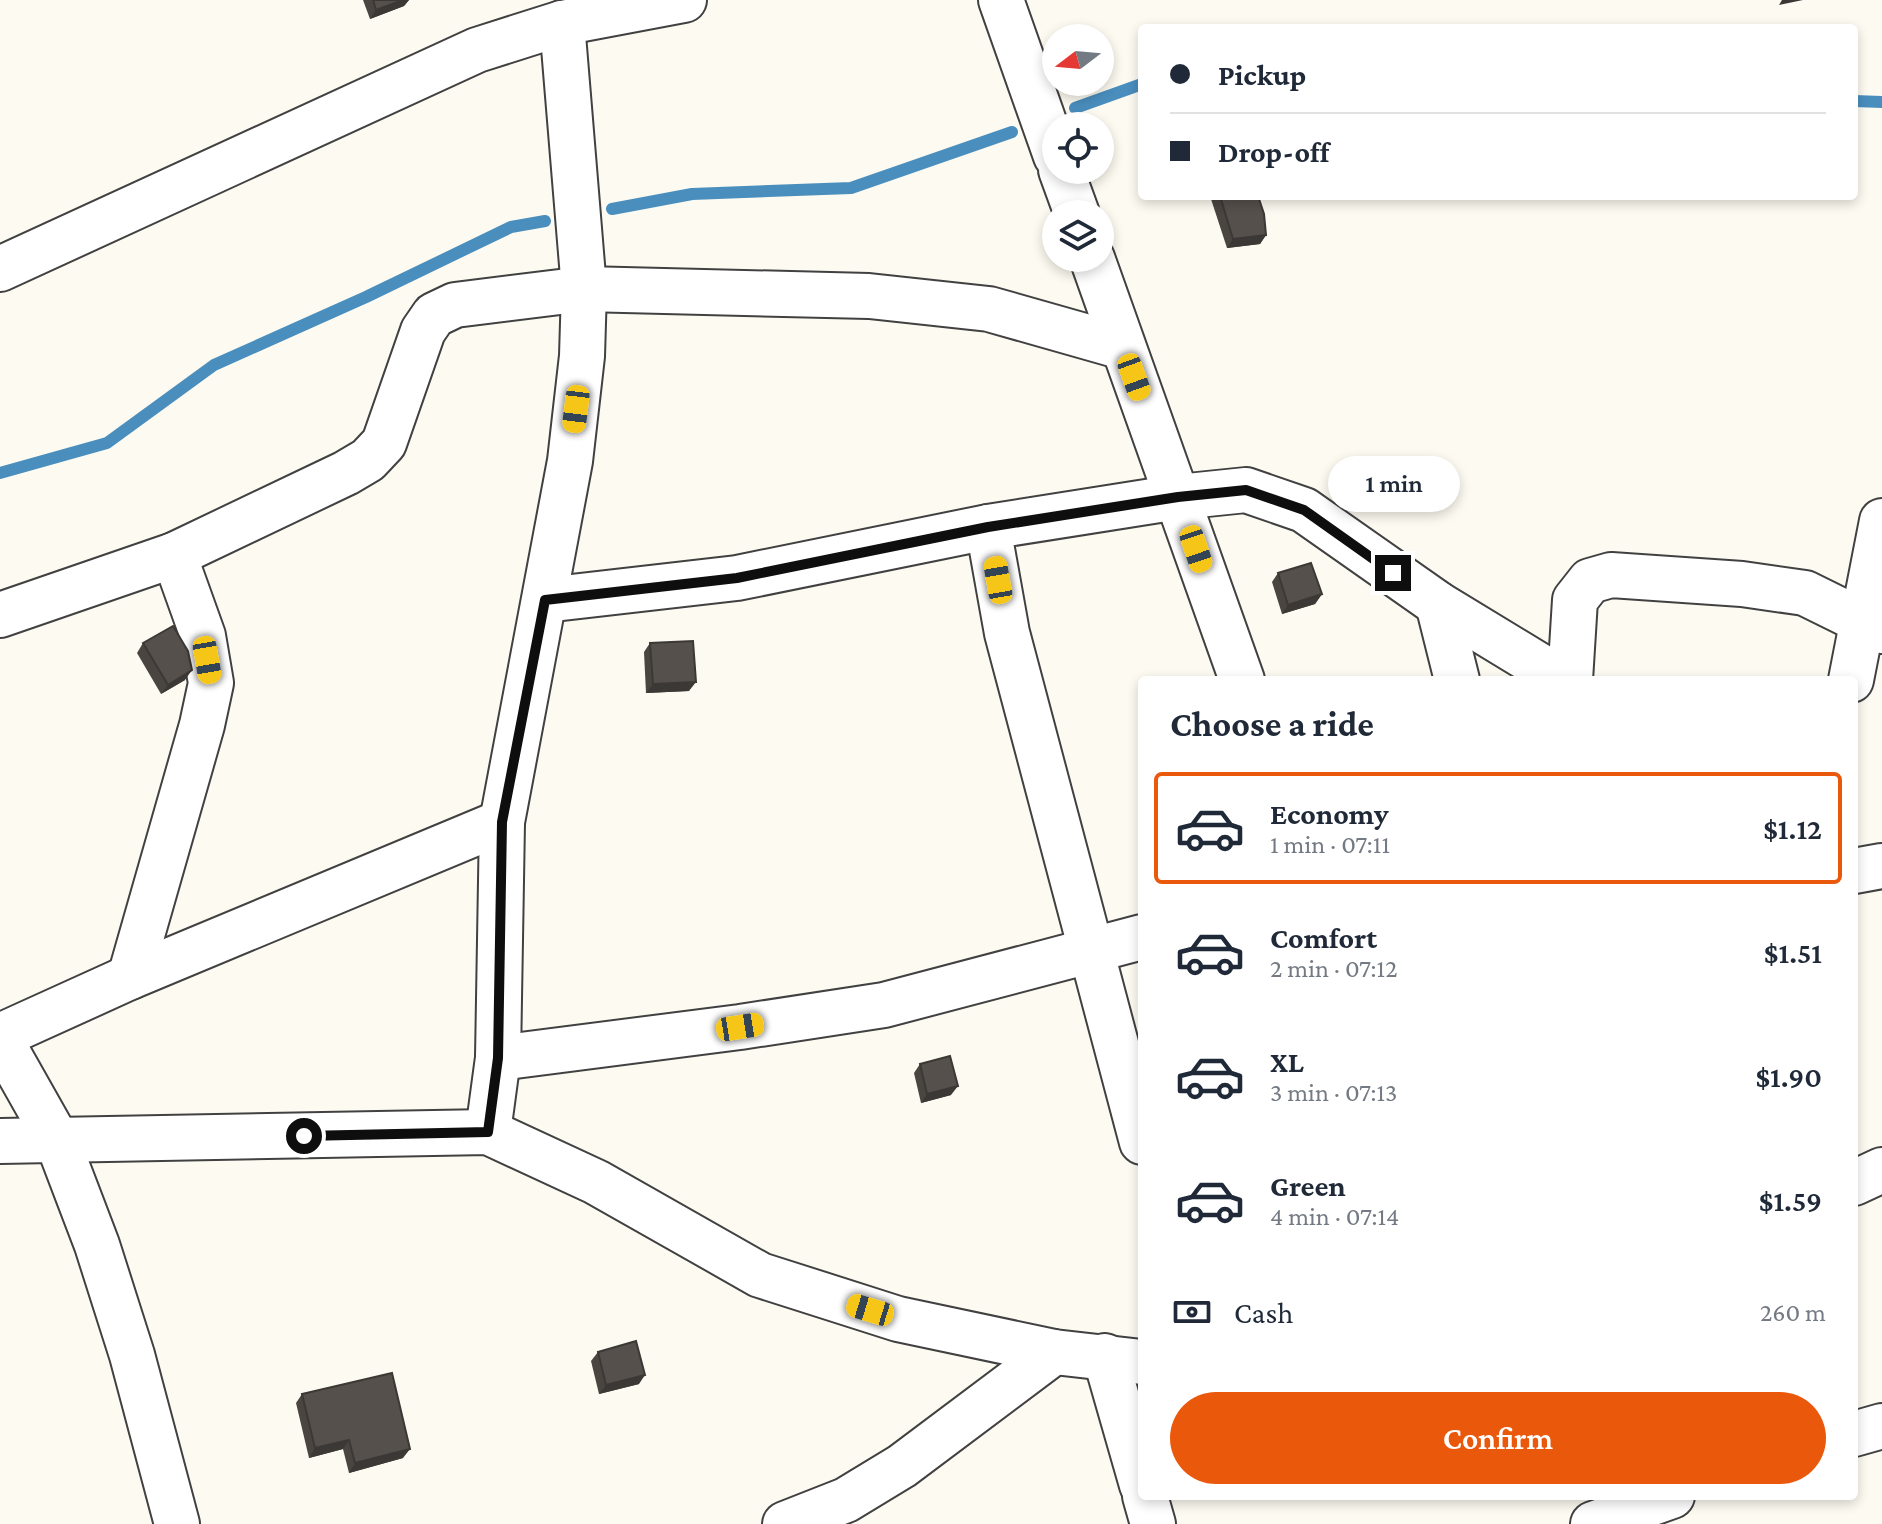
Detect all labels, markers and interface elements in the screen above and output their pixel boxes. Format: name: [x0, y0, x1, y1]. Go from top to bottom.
north arrow: [1042, 24, 1114, 96]
map controls: [1042, 24, 1114, 272]
text: Pickup: [1218, 58, 1306, 91]
button: locate: [1042, 112, 1114, 184]
text: Drop-off: [1218, 135, 1329, 168]
button: layers: [1042, 200, 1114, 272]
car: [1115, 350, 1153, 404]
car: [561, 384, 591, 434]
callout: 1 min: [1327, 457, 1459, 513]
text: 1 min: [1365, 469, 1423, 498]
car: [1177, 522, 1215, 576]
car: [982, 554, 1014, 606]
route end: [1375, 555, 1411, 591]
car: [191, 634, 223, 686]
text: Choose a ride: [1170, 704, 1374, 744]
icon: car: [1174, 792, 1246, 864]
text: Economy: [1270, 797, 1389, 830]
text: $1.12: [1763, 812, 1822, 845]
text: 1 min · 07:11: [1270, 830, 1390, 859]
icon: car: [1174, 916, 1246, 988]
text: Comfort: [1270, 921, 1377, 954]
text: $1.51: [1764, 936, 1822, 969]
text: 2 min · 07:12: [1270, 954, 1398, 983]
car: [714, 1011, 766, 1043]
icon: car: [1174, 1040, 1246, 1112]
text: XL: [1270, 1045, 1304, 1078]
text: $1.90: [1755, 1060, 1822, 1093]
text: 3 min · 07:13: [1270, 1078, 1397, 1107]
route start: [286, 1118, 322, 1154]
icon: car: [1174, 1164, 1246, 1236]
text: Green: [1270, 1169, 1346, 1202]
text: $1.59: [1759, 1184, 1822, 1217]
text: 4 min · 07:14: [1270, 1202, 1399, 1231]
icon: cash: [1170, 1290, 1214, 1334]
car: [844, 1292, 896, 1328]
text: Cash: [1234, 1296, 1293, 1329]
text: 260 m: [1760, 1298, 1826, 1327]
button: Confirm: [1170, 1392, 1826, 1484]

